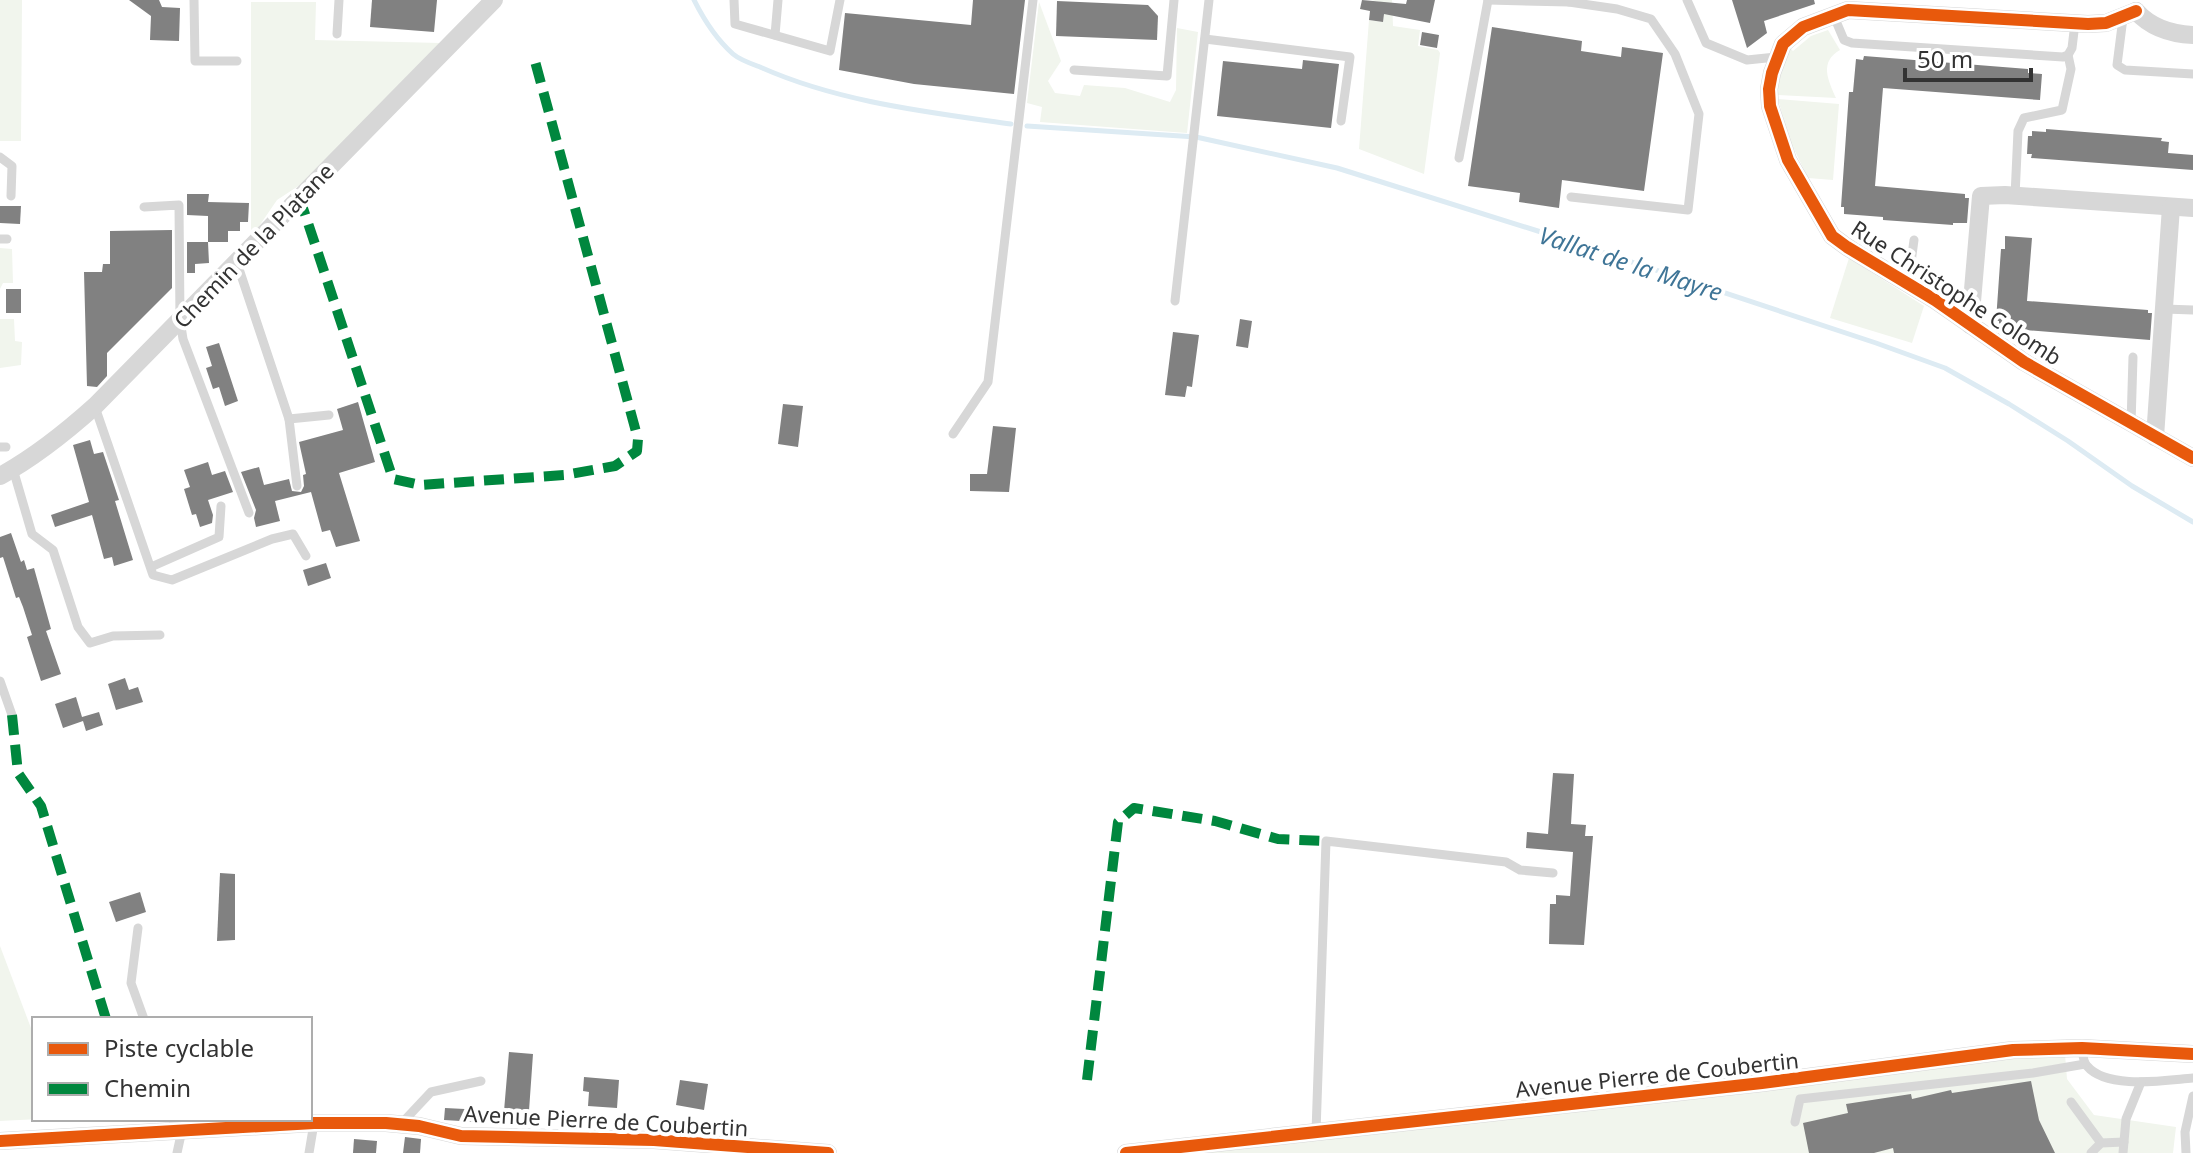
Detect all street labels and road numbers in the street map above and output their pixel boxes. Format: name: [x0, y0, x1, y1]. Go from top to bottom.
street label: Chemin de la Platane: [166, 156, 340, 334]
street label: Rue Christophe Colomb: [1846, 213, 2068, 371]
street label: Avenue Pierre de Coubertin: [1514, 1044, 1800, 1104]
street label: Avenue Pierre de Coubertin: [463, 1098, 749, 1142]

